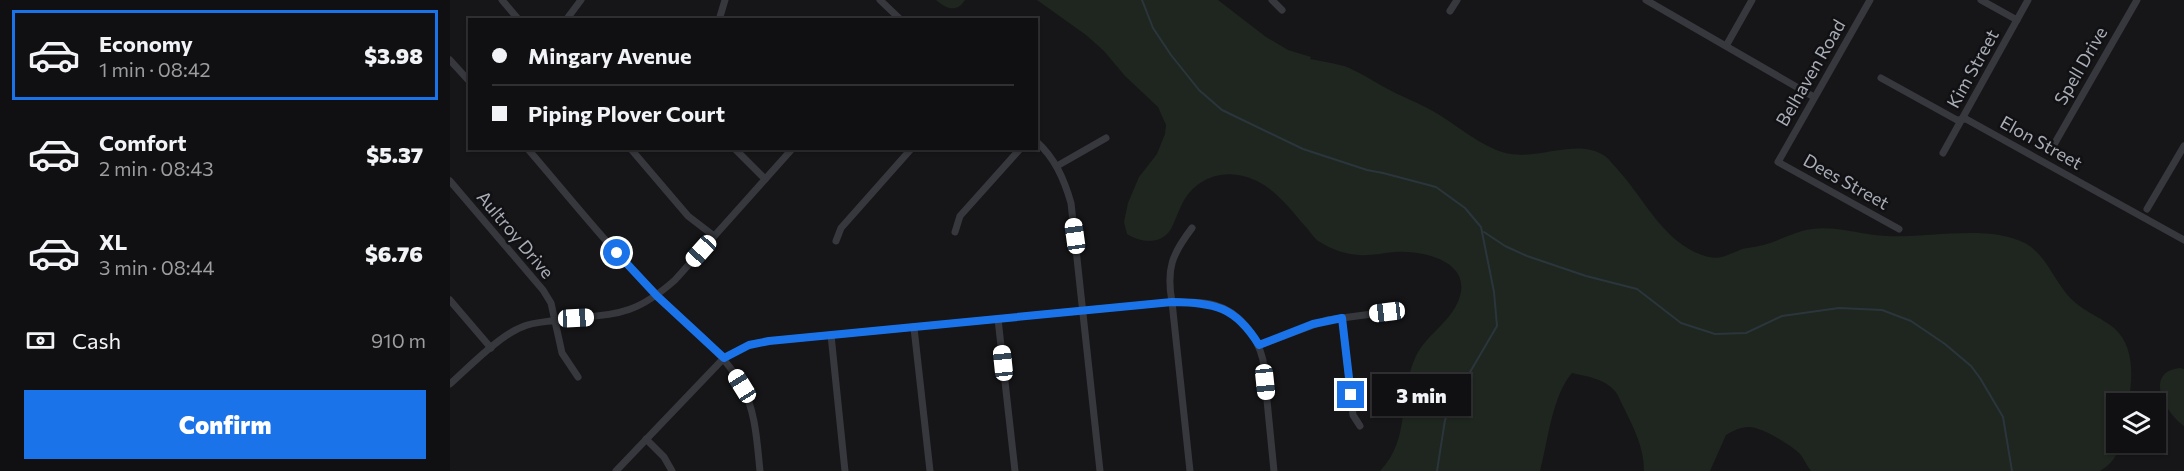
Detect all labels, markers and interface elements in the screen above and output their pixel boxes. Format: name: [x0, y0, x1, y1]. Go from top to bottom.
street label: Belhaven Road: [1771, 15, 1850, 130]
street label: Spell Drive: [2049, 22, 2111, 109]
street label: Kim Street: [1941, 25, 2003, 112]
icon: car: [27, 28, 81, 82]
text: Economy: [99, 30, 193, 57]
text: $3.98: [364, 42, 423, 69]
text: Mingary Avenue: [528, 42, 692, 69]
text: 1 min · 08:42: [99, 57, 211, 81]
text: Piping Plover Court: [528, 100, 725, 127]
street label: Elon Street: [1997, 111, 2086, 174]
icon: car: [27, 127, 81, 181]
text: Comfort: [99, 129, 187, 156]
text: $5.37: [366, 141, 423, 168]
street label: Dees Street: [1800, 149, 1893, 214]
text: 2 min · 08:43: [99, 156, 214, 180]
street label: Aultroy Drive: [473, 186, 559, 283]
car: [1064, 217, 1086, 255]
icon: car: [27, 226, 81, 280]
text: XL: [99, 228, 127, 255]
car: [682, 232, 720, 270]
route start: [603, 239, 630, 266]
text: $6.76: [365, 240, 423, 267]
text: 3 min · 08:44: [99, 255, 215, 279]
car: [1368, 301, 1406, 323]
car: [558, 308, 594, 328]
icon: cash: [24, 324, 57, 357]
text: Cash: [72, 327, 121, 354]
text: 910 m: [371, 328, 426, 352]
car: [992, 344, 1014, 382]
car: [1254, 363, 1276, 401]
car: [725, 366, 759, 406]
callout: 3 min: [1372, 374, 1471, 416]
route end: [1337, 381, 1364, 408]
text: 3 min: [1396, 383, 1447, 407]
button: Confirm: [24, 390, 426, 459]
map controls: [2106, 393, 2166, 453]
button: layers: [2106, 393, 2166, 453]

